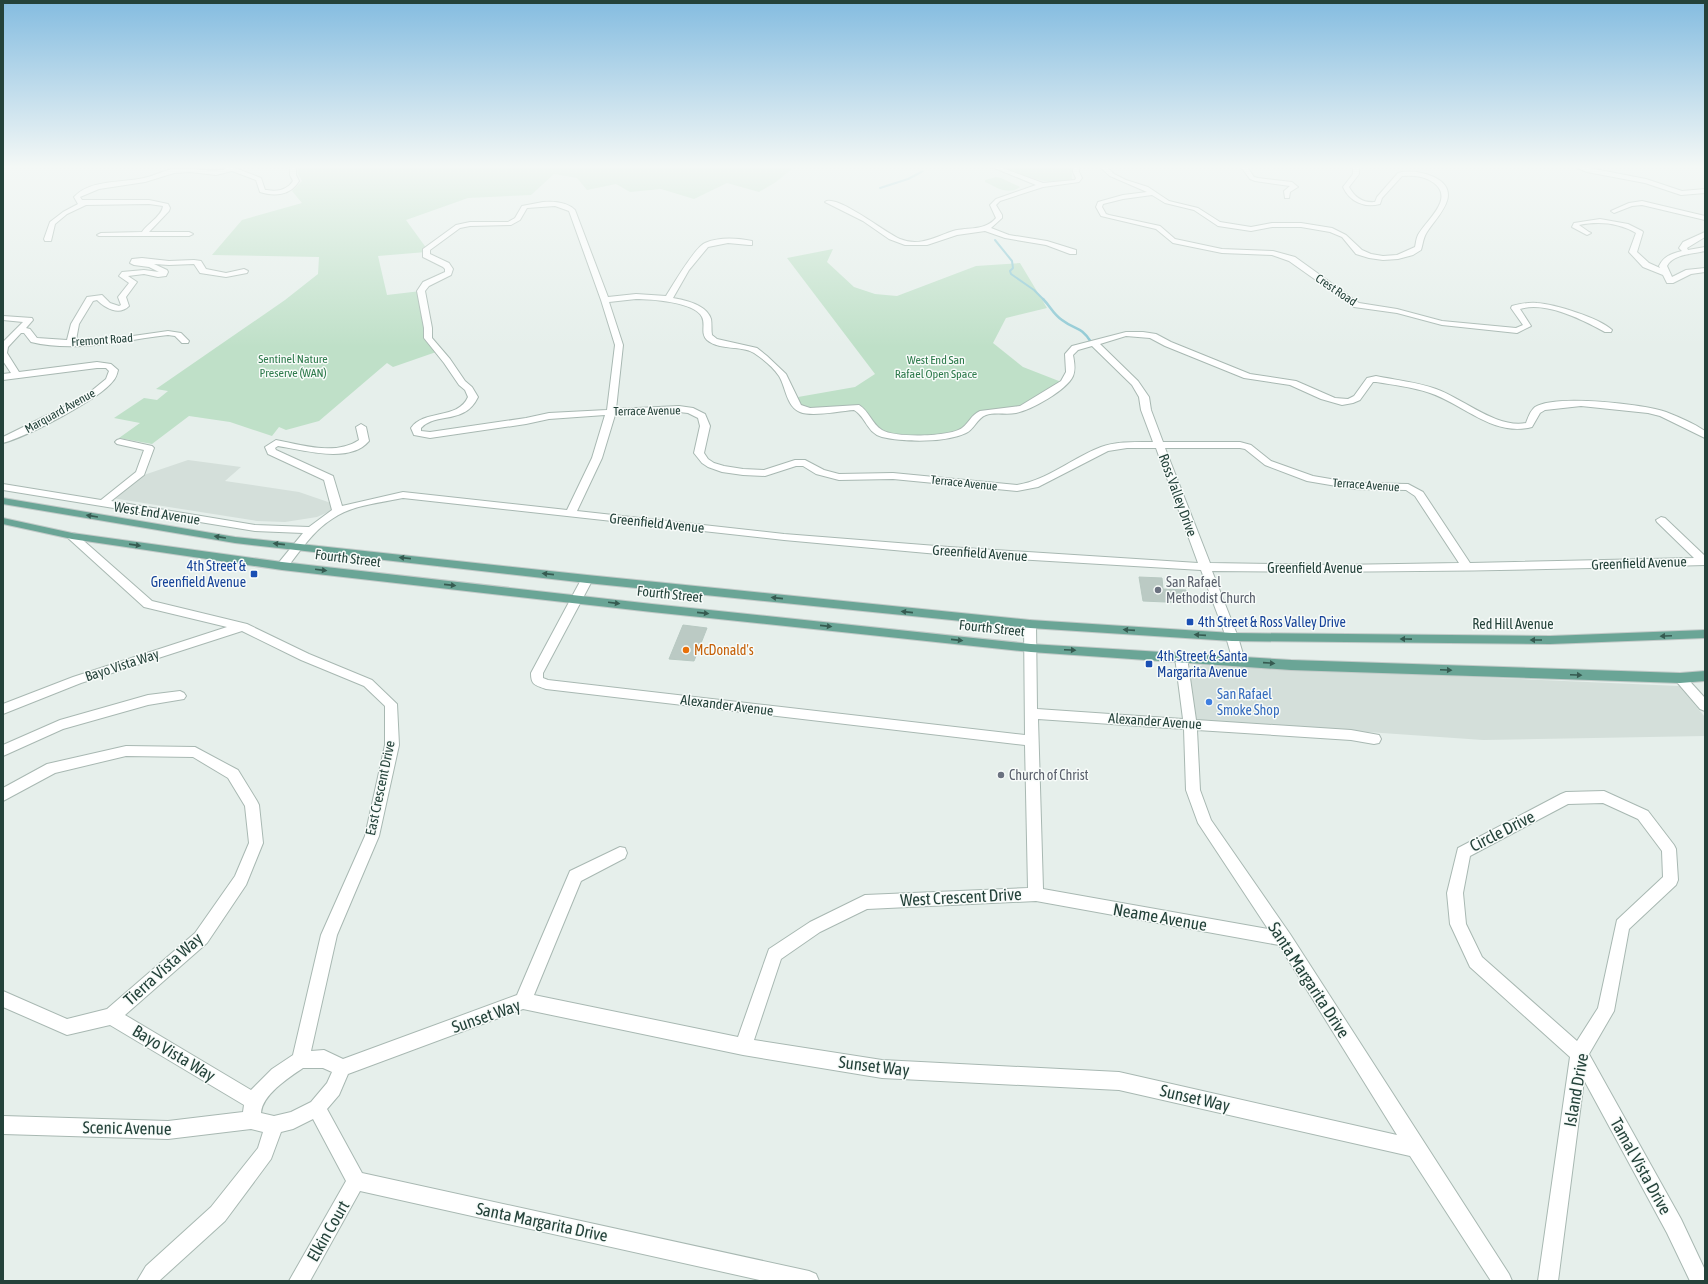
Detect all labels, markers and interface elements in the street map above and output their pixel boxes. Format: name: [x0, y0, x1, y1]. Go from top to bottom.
street label: Crest Road: [1313, 271, 1359, 309]
street label: Fremont Road: [71, 331, 133, 349]
park label: Sentinel Nature Preserve (WAN): [258, 352, 328, 380]
park label: West End San Rafael Open Space: [895, 353, 977, 381]
street label: Marquard Avenue: [22, 386, 98, 436]
street label: Terrace Avenue: [613, 403, 681, 419]
street label: Ross Valley Drive: [1156, 452, 1200, 538]
street label: Terrace Avenue: [930, 473, 998, 493]
street label: Terrace Avenue: [1332, 476, 1400, 494]
street label: West End Avenue: [113, 498, 201, 528]
street label: Greenfield Avenue: [609, 510, 705, 536]
one-way arrow: [86, 513, 98, 519]
one-way arrow: [214, 534, 226, 540]
one-way arrow: [273, 541, 285, 548]
one-way arrow: [129, 542, 141, 548]
street label: Greenfield Avenue: [932, 542, 1028, 564]
street label: Fourth Street: [314, 546, 382, 570]
street label: Greenfield Avenue: [1591, 553, 1687, 573]
one-way arrow: [399, 555, 411, 562]
place label: 4th Street & Greenfield Avenue: [151, 558, 247, 590]
street label: Greenfield Avenue: [1267, 560, 1363, 576]
one-way arrow: [315, 567, 327, 574]
marker: 4th Street & Greenfield Avenue: [249, 569, 259, 579]
one-way arrow: [542, 571, 554, 578]
place label: San Rafael Methodist Church: [1166, 574, 1256, 606]
one-way arrow: [444, 582, 456, 589]
street label: Fourth Street: [636, 583, 704, 605]
marker: San Rafael Methodist Church: [1153, 585, 1163, 595]
one-way arrow: [771, 595, 784, 602]
one-way arrow: [608, 600, 620, 607]
one-way arrow: [901, 609, 913, 615]
one-way arrow: [697, 610, 709, 616]
place label: 4th Street & Ross Valley Drive: [1198, 614, 1346, 630]
street label: Red Hill Avenue: [1472, 616, 1554, 632]
street label: Fourth Street: [958, 617, 1026, 639]
marker: 4th Street & Ross Valley Drive: [1185, 617, 1195, 627]
one-way arrow: [820, 623, 832, 630]
one-way arrow: [1123, 627, 1135, 634]
one-way arrow: [1194, 632, 1206, 639]
one-way arrow: [1659, 633, 1672, 639]
one-way arrow: [951, 636, 963, 643]
one-way arrow: [1399, 636, 1412, 642]
one-way arrow: [1529, 637, 1542, 643]
place label: McDonald's: [694, 642, 754, 658]
street label: Bayo Vista Way: [83, 645, 161, 684]
marker: McDonald's: [681, 645, 691, 655]
one-way arrow: [1064, 646, 1076, 653]
place label: 4th Street & Santa Margarita Avenue: [1157, 648, 1248, 680]
marker: 4th Street & Santa Margarita Avenue: [1144, 659, 1154, 669]
one-way arrow: [1263, 660, 1275, 667]
one-way arrow: [1440, 667, 1452, 674]
one-way arrow: [1570, 672, 1583, 678]
place label: San Rafael Smoke Shop: [1217, 686, 1280, 718]
street label: Alexander Avenue: [680, 691, 774, 719]
marker: San Rafael Smoke Shop: [1204, 697, 1214, 707]
street label: Alexander Avenue: [1108, 710, 1202, 732]
street label: East Crescent Drive: [362, 739, 398, 837]
place label: Church of Christ: [1009, 767, 1089, 783]
marker: Church of Christ: [996, 770, 1006, 780]
street label: Circle Drive: [1466, 806, 1538, 856]
street label: West Crescent Drive: [900, 884, 1023, 910]
street label: Neame Avenue: [1111, 899, 1209, 935]
street label: Santa Margarita Drive: [1264, 918, 1354, 1042]
street label: Tierra Vista Way: [120, 929, 206, 1009]
street label: Sunset Way: [449, 995, 523, 1037]
street label: Bayo Vista Way: [129, 1020, 219, 1086]
street label: Island Drive: [1560, 1051, 1592, 1128]
street label: Sunset Way: [837, 1052, 911, 1080]
street label: Sunset Way: [1158, 1080, 1232, 1116]
street label: Tamal Vista Drive: [1606, 1114, 1676, 1218]
street label: Scenic Avenue: [82, 1117, 172, 1139]
street label: Elkin Court: [303, 1197, 353, 1265]
street label: Santa Margarita Drive: [474, 1198, 610, 1246]

